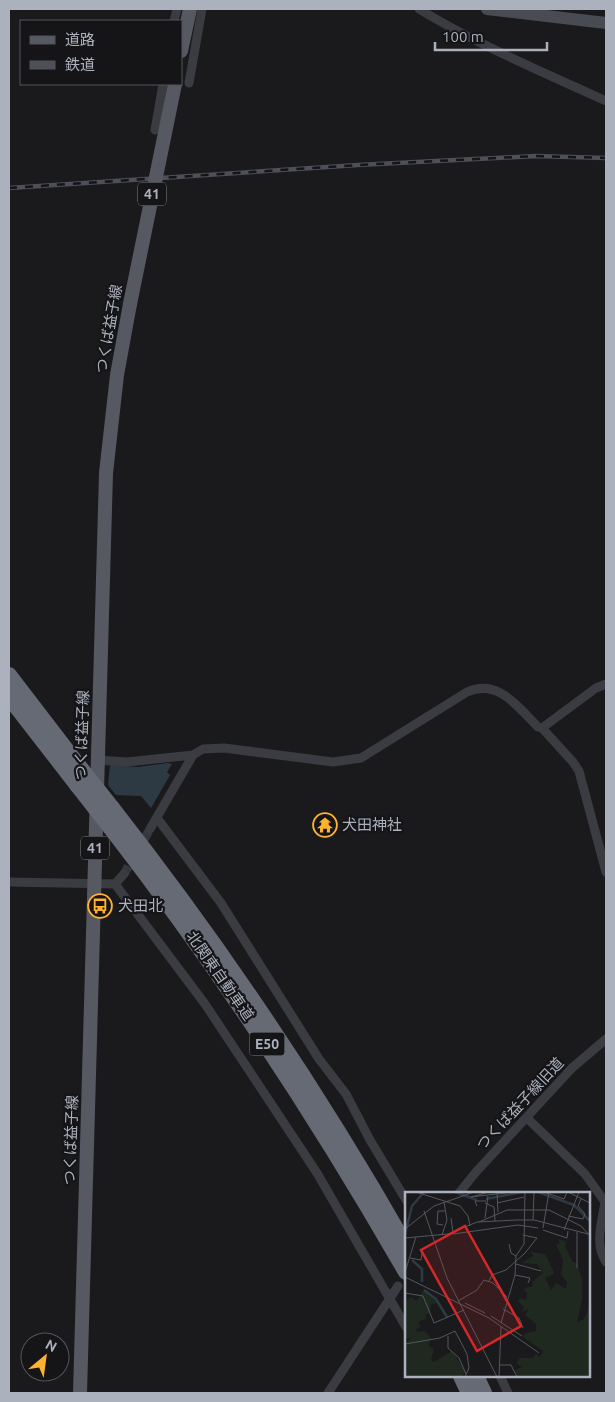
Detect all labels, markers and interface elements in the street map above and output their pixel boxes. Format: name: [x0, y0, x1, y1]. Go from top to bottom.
legend: [20, 20, 182, 85]
scale bar: [435, 20, 548, 52]
text: 100 m: [442, 28, 484, 45]
text: 道路: [65, 31, 95, 48]
text: 鉄道: [65, 56, 95, 73]
road number: 41: [138, 182, 166, 205]
street label: つくば益子線: [92, 283, 125, 375]
street label: つくば益子線: [71, 690, 92, 780]
temple icon: 犬田神社: [312, 812, 338, 838]
place label: 犬田神社: [342, 816, 402, 833]
road number: 41: [81, 836, 109, 860]
bus stop icon: 犬田北: [87, 893, 113, 919]
place label: 犬田北: [118, 897, 163, 914]
street label: 北関東自動車道: [183, 928, 257, 1024]
road number: E50: [250, 1032, 284, 1056]
street label: つくば益子線旧道: [472, 1054, 567, 1153]
street label: つくば益子線: [60, 1095, 81, 1185]
inset map: [405, 1192, 590, 1377]
north arrow: [20, 1332, 70, 1382]
text: N: [43, 1336, 60, 1355]

